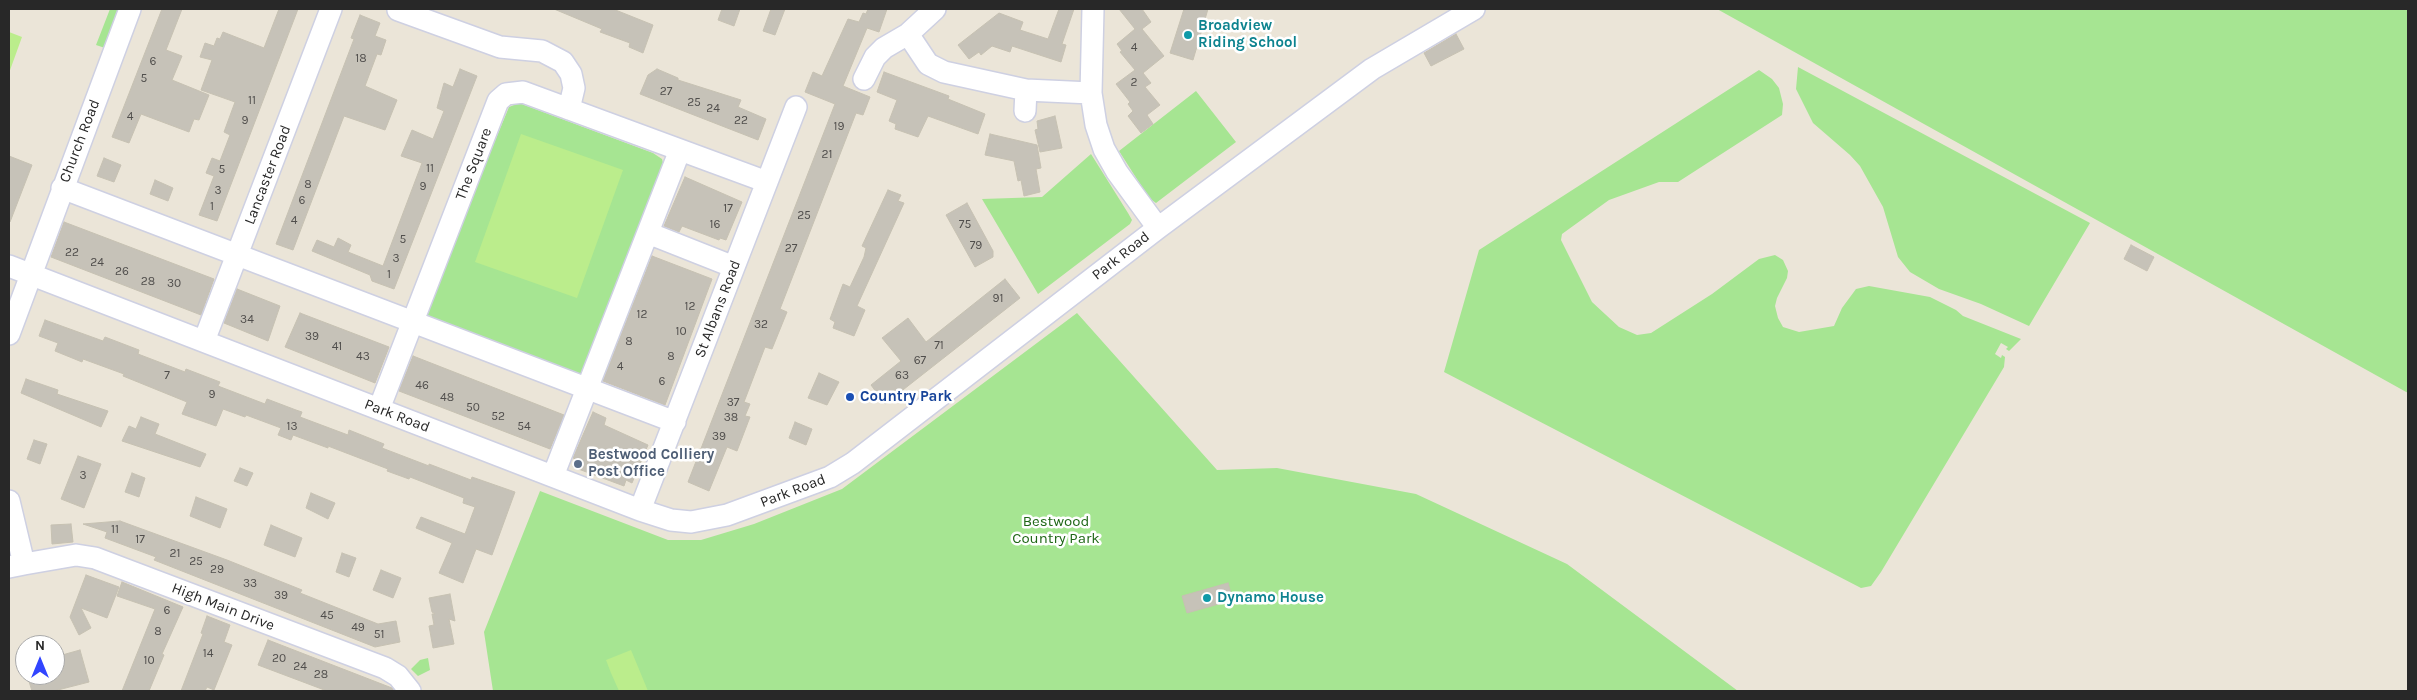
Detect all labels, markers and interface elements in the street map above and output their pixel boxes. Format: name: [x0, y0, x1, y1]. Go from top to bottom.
place label: Broadview Riding School: [1198, 17, 1297, 52]
marker: Broadview Riding School: [1182, 29, 1194, 41]
house number: 4: [1131, 41, 1137, 55]
house number: 18: [355, 52, 367, 66]
house number: 6: [150, 55, 156, 69]
house number: 5: [141, 72, 147, 86]
house number: 2: [1131, 76, 1137, 90]
house number: 27: [660, 85, 672, 99]
house number: 11: [248, 94, 256, 108]
house number: 25: [687, 96, 701, 110]
street label: Church Road: [56, 97, 104, 185]
house number: 24: [706, 102, 720, 116]
house number: 4: [127, 110, 133, 124]
house number: 9: [242, 114, 248, 128]
house number: 22: [734, 114, 748, 128]
house number: 19: [834, 120, 844, 134]
street label: Lancaster Road: [241, 123, 295, 227]
street label: The Square: [452, 125, 496, 203]
house number: 21: [822, 148, 832, 162]
house number: 11: [426, 162, 434, 176]
house number: 5: [219, 163, 225, 177]
house number: 8: [304, 178, 312, 192]
house number: 9: [420, 180, 426, 194]
house number: 3: [214, 184, 222, 198]
house number: 6: [299, 194, 305, 208]
house number: 1: [210, 200, 214, 214]
house number: 17: [723, 202, 733, 216]
house number: 25: [797, 209, 811, 223]
house number: 4: [291, 214, 297, 228]
house number: 16: [710, 218, 720, 232]
house number: 75: [959, 218, 971, 232]
street label: Park Road: [1088, 228, 1154, 284]
house number: 5: [400, 233, 406, 247]
house number: 79: [970, 239, 982, 253]
house number: 27: [785, 242, 797, 256]
house number: 22: [65, 246, 79, 260]
house number: 3: [392, 252, 400, 266]
house number: 24: [90, 256, 104, 270]
street label: St Albans Road: [691, 258, 745, 360]
house number: 26: [115, 265, 129, 279]
house number: 1: [387, 268, 391, 282]
house number: 28: [141, 275, 155, 289]
house number: 30: [167, 277, 181, 291]
house number: 91: [993, 292, 1003, 306]
house number: 12: [685, 300, 695, 314]
house number: 12: [637, 308, 647, 322]
house number: 34: [240, 313, 254, 327]
house number: 32: [754, 318, 768, 332]
house number: 10: [675, 325, 687, 339]
house number: 39: [305, 330, 319, 344]
house number: 8: [625, 335, 633, 349]
house number: 71: [934, 339, 944, 353]
house number: 41: [332, 340, 342, 354]
house number: 43: [356, 350, 370, 364]
house number: 8: [667, 350, 675, 364]
house number: 67: [914, 354, 926, 368]
house number: 4: [617, 360, 623, 374]
house number: 7: [164, 369, 170, 383]
house number: 63: [895, 369, 909, 383]
house number: 6: [659, 375, 665, 389]
house number: 46: [415, 379, 429, 393]
house number: 9: [209, 388, 215, 402]
place label: Country Park: [860, 388, 952, 406]
house number: 48: [440, 391, 454, 405]
marker: Country Park: [844, 391, 856, 403]
street label: Park Road: [362, 395, 432, 437]
house number: 37: [727, 396, 739, 410]
house number: 50: [466, 401, 480, 415]
house number: 52: [491, 410, 505, 424]
house number: 38: [724, 411, 738, 425]
house number: 13: [286, 420, 298, 434]
house number: 54: [517, 420, 531, 434]
house number: 39: [712, 430, 726, 444]
place label: Bestwood Colliery Post Office: [588, 446, 714, 481]
marker: Bestwood Colliery Post Office: [572, 458, 584, 470]
house number: 3: [79, 469, 87, 483]
street label: Park Road: [758, 470, 828, 512]
park label: Bestwood Country Park: [1012, 513, 1100, 548]
house number: 11: [111, 523, 119, 537]
house number: 17: [135, 533, 145, 547]
house number: 21: [170, 547, 180, 561]
house number: 25: [189, 555, 203, 569]
house number: 29: [210, 563, 224, 577]
house number: 33: [243, 577, 257, 591]
street label: High Main Drive: [169, 579, 277, 635]
house number: 39: [274, 589, 288, 603]
place label: Dynamo House: [1217, 589, 1324, 607]
marker: Dynamo House: [1201, 592, 1213, 604]
house number: 6: [164, 604, 170, 618]
house number: 45: [320, 609, 334, 623]
house number: 49: [351, 621, 365, 635]
house number: 8: [154, 625, 162, 639]
house number: 51: [374, 628, 384, 642]
north arrow: [15, 635, 65, 685]
text: N: [35, 637, 45, 654]
house number: 14: [203, 647, 213, 661]
house number: 20: [272, 652, 286, 666]
house number: 10: [143, 654, 155, 668]
house number: 24: [293, 660, 307, 674]
house number: 28: [314, 668, 328, 682]

